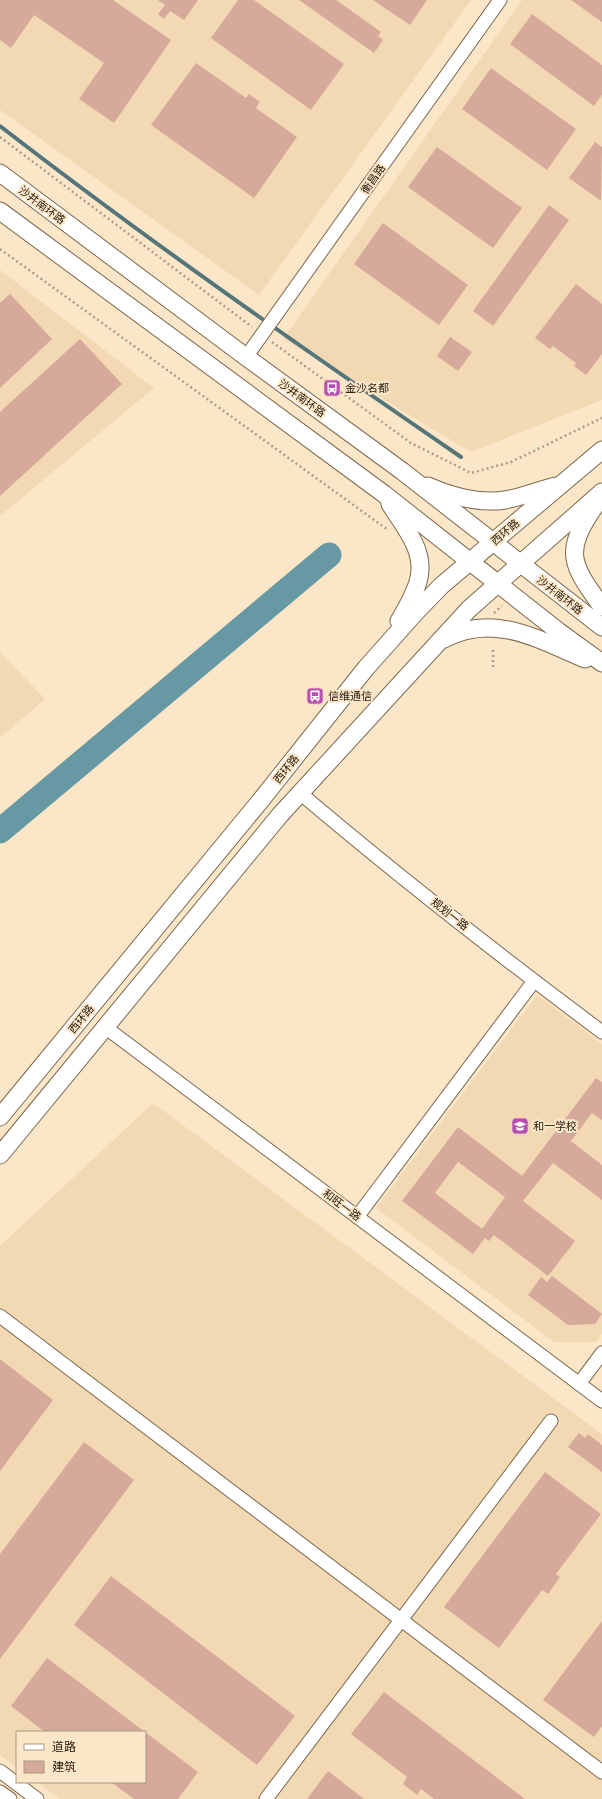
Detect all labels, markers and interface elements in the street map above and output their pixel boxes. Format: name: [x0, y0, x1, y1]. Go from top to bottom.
street label: 衡昌路: [359, 162, 387, 196]
street label: 沙井南环路: [16, 184, 68, 226]
street label: 沙井南环路: [276, 377, 328, 419]
bus stop icon: 金沙名都: [322, 378, 342, 398]
place label: 金沙名都: [345, 382, 389, 394]
street label: 西环路: [489, 517, 521, 547]
street label: 沙井南环路: [535, 573, 585, 617]
bus stop icon: 信维通信: [305, 686, 325, 706]
place label: 信维通信: [328, 690, 372, 702]
street label: 西环路: [271, 752, 301, 786]
street label: 规划一路: [429, 896, 471, 932]
street label: 西环路: [66, 1002, 96, 1036]
school or university icon: 和一学校: [510, 1116, 530, 1136]
place label: 和一学校: [533, 1120, 577, 1132]
street label: 和旺一路: [321, 1187, 363, 1223]
legend: [16, 1731, 146, 1783]
text: 道路: [52, 1740, 76, 1754]
text: 建筑: [52, 1760, 76, 1774]

